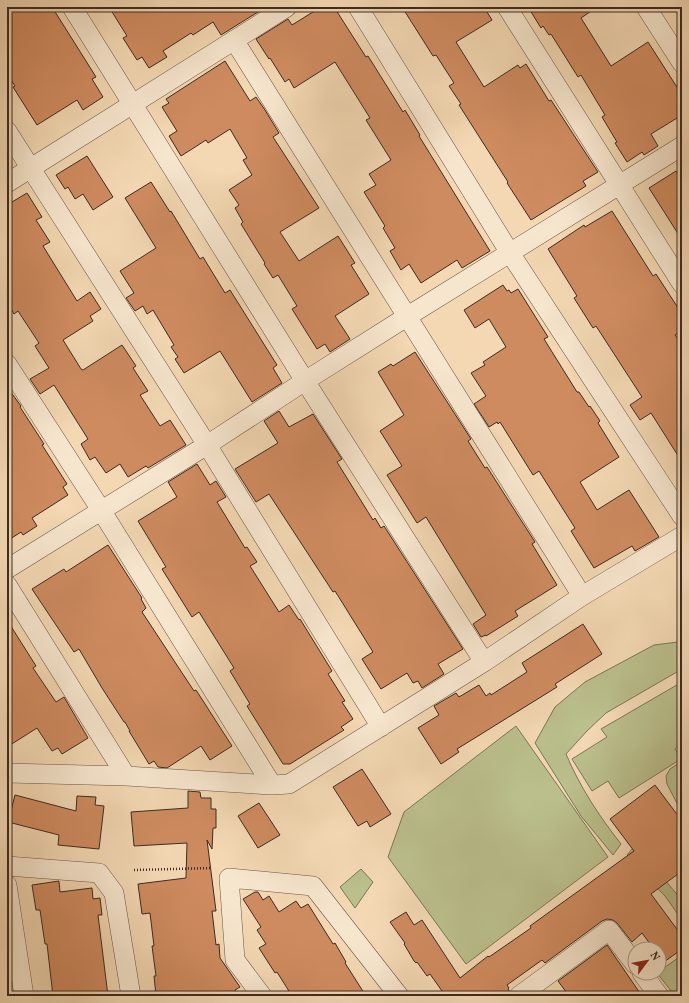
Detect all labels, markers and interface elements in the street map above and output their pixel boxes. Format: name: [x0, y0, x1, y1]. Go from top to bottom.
north arrow: [627, 941, 667, 981]
text: N: [646, 949, 663, 964]

